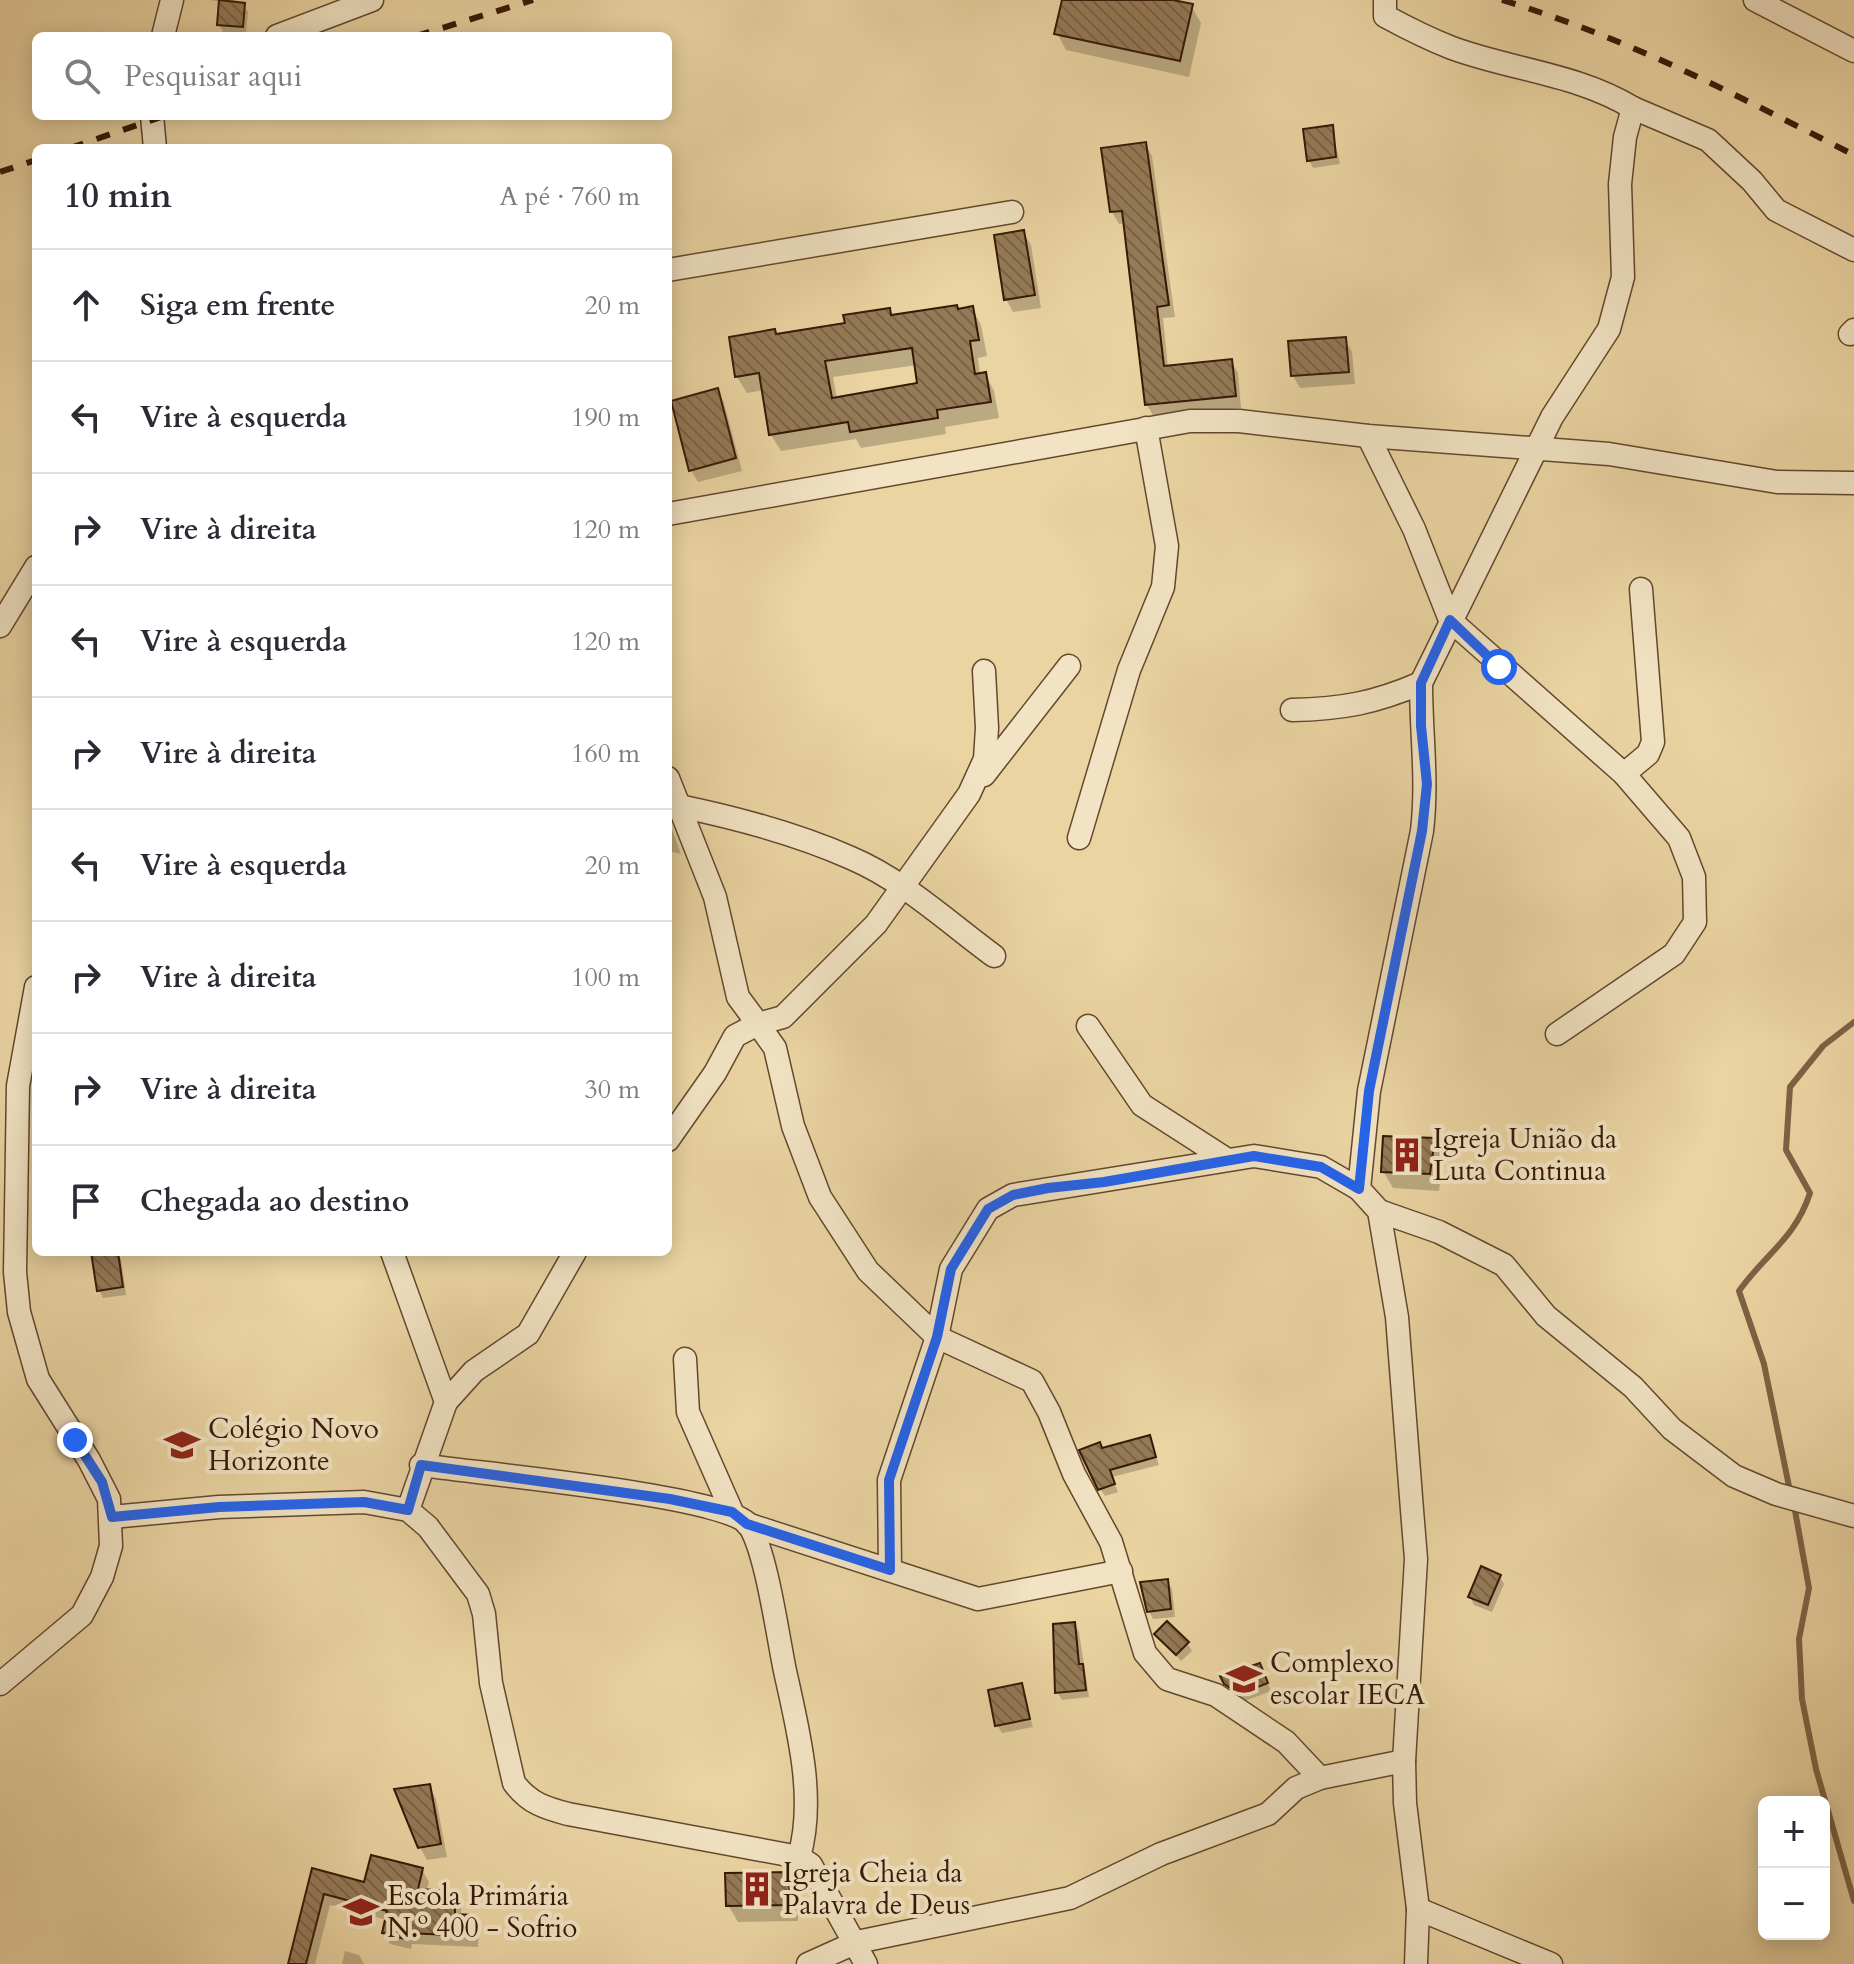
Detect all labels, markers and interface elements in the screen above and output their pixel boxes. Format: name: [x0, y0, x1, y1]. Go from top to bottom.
search box: [32, 32, 672, 120]
icon: search: [60, 54, 104, 98]
text: Pesquisar aqui: [124, 56, 302, 97]
text: 10 min: [64, 173, 172, 219]
text: A pé · 760 m: [499, 179, 640, 214]
icon: ahead: [64, 283, 108, 327]
text: Siga em frente: [140, 285, 335, 326]
text: 20 m: [584, 288, 640, 323]
icon: left: [64, 395, 108, 439]
text: Vire à esquerda: [140, 397, 347, 438]
text: 190 m: [571, 400, 640, 435]
icon: right: [64, 507, 108, 551]
text: Vire à direita: [140, 509, 317, 550]
text: 120 m: [571, 512, 640, 547]
icon: left: [64, 619, 108, 663]
text: Vire à esquerda: [140, 621, 347, 662]
text: 120 m: [571, 624, 640, 659]
route start: [1481, 649, 1517, 685]
icon: right: [64, 731, 108, 775]
text: Vire à direita: [140, 733, 317, 774]
text: 160 m: [571, 736, 640, 771]
icon: left: [64, 843, 108, 887]
text: Vire à esquerda: [140, 845, 347, 886]
text: 20 m: [584, 848, 640, 883]
icon: right: [64, 955, 108, 999]
text: Vire à direita: [140, 957, 317, 998]
text: 100 m: [571, 960, 640, 995]
icon: right: [64, 1067, 108, 1111]
text: Vire à direita: [140, 1069, 317, 1110]
text: 30 m: [584, 1072, 640, 1107]
place label: Igreja União da Luta Continua: [1433, 1120, 1617, 1190]
building icon: Igreja União da Luta Continua: [1388, 1136, 1426, 1174]
icon: arrive: [64, 1179, 108, 1223]
text: Chegada ao destino: [140, 1181, 409, 1222]
place label: Colégio Novo Horizonte: [208, 1410, 379, 1480]
route end: [57, 1422, 93, 1458]
school or university icon: Colégio Novo Horizonte: [163, 1426, 201, 1464]
place label: Complexo escolar IECA: [1270, 1644, 1425, 1714]
school or university icon: Complexo escolar IECA: [1225, 1660, 1263, 1698]
map controls: [1758, 1796, 1830, 1940]
button: +: [1758, 1796, 1830, 1868]
place label: Igreja Cheia da Palavra de Deus: [783, 1854, 970, 1924]
button: −: [1758, 1868, 1830, 1940]
building icon: Igreja Cheia da Palavra de Deus: [738, 1870, 776, 1908]
place label: Escola Primária N.º 400 - Sofrio: [387, 1877, 577, 1947]
school or university icon: Escola Primária N.º 400 - Sofrio: [342, 1893, 380, 1931]

